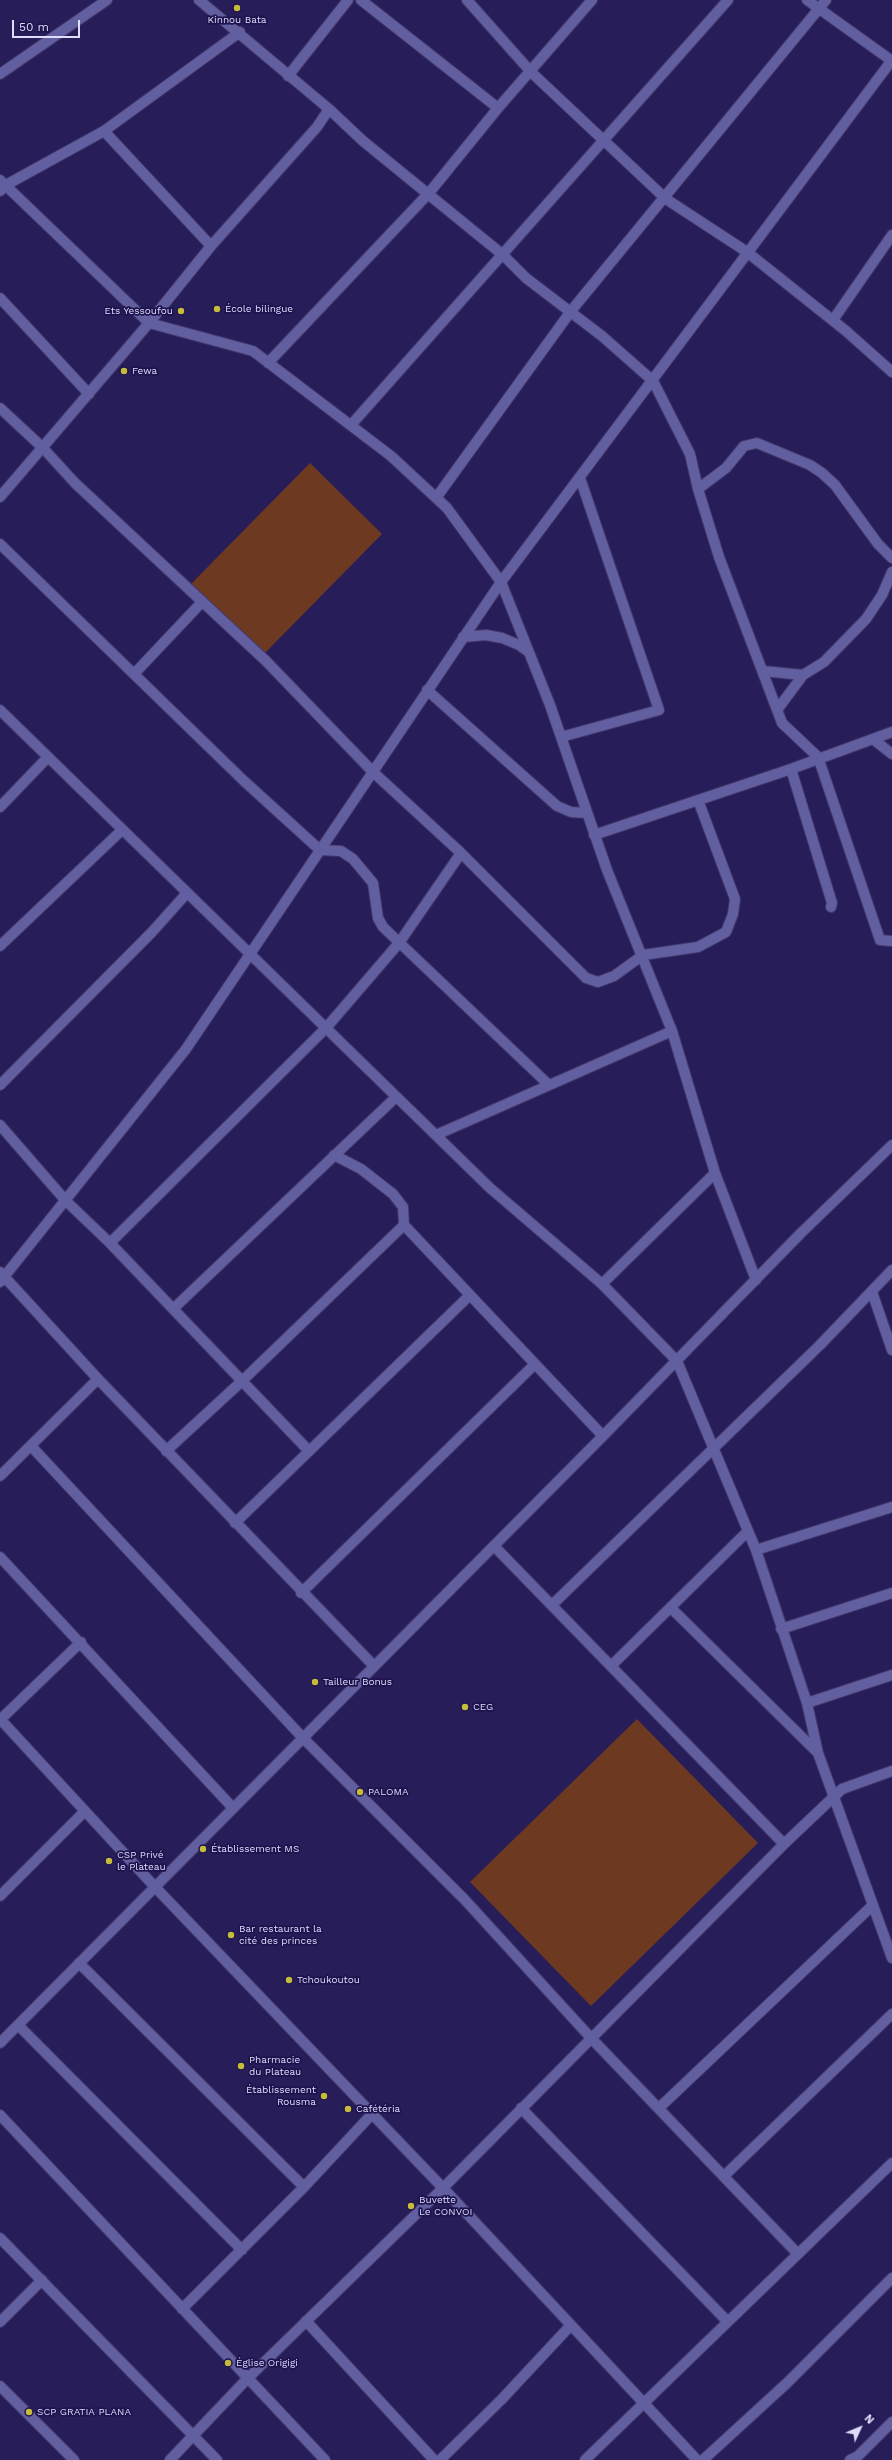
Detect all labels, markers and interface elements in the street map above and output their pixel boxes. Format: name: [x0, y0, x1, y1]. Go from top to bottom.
marker: Kinnou Bata: [232, 3, 242, 13]
scale bar: [14, 12, 82, 38]
place label: Kinnou Bata: [207, 14, 267, 26]
text: 50 m: [19, 20, 49, 34]
place label: École bilingue: [225, 303, 293, 315]
marker: École bilingue: [212, 304, 222, 314]
place label: Ets Yessoufou: [105, 305, 173, 317]
marker: Ets Yessoufou: [176, 306, 186, 316]
place label: Fewa: [132, 365, 157, 377]
marker: Fewa: [119, 366, 129, 376]
place label: Tailleur Bonus: [323, 1676, 392, 1688]
marker: Tailleur Bonus: [310, 1677, 320, 1687]
place label: CEG: [473, 1701, 493, 1713]
marker: CEG: [460, 1702, 470, 1712]
place label: PALOMA: [368, 1786, 409, 1798]
marker: PALOMA: [355, 1787, 365, 1797]
place label: Établissement MS: [211, 1843, 299, 1855]
marker: Établissement MS: [198, 1844, 208, 1854]
place label: CSP Privé le Plateau: [117, 1849, 166, 1872]
marker: CSP Privé le Plateau: [104, 1856, 114, 1866]
place label: Bar restaurant la cité des princes: [239, 1923, 322, 1946]
marker: Bar restaurant la cité des princes: [226, 1930, 236, 1940]
place label: Tchoukoutou: [297, 1974, 360, 1986]
marker: Tchoukoutou: [284, 1975, 294, 1985]
place label: Pharmacie du Plateau: [249, 2054, 301, 2078]
marker: Pharmacie du Plateau: [236, 2061, 246, 2071]
place label: Établissement Rousma: [246, 2084, 316, 2108]
marker: Établissement Rousma: [319, 2091, 329, 2101]
place label: Cafétéria: [356, 2103, 400, 2115]
marker: Cafétéria: [343, 2104, 353, 2114]
place label: Buvette Le CONVOI: [419, 2194, 472, 2218]
marker: Buvette Le CONVOI: [406, 2201, 416, 2211]
place label: Église Origigi: [236, 2357, 298, 2369]
marker: Église Origigi: [223, 2358, 233, 2368]
place label: SCP GRATIA PLANA: [37, 2406, 131, 2418]
marker: SCP GRATIA PLANA: [24, 2407, 34, 2417]
north arrow: [840, 2408, 880, 2448]
text: N: [861, 2412, 877, 2427]

